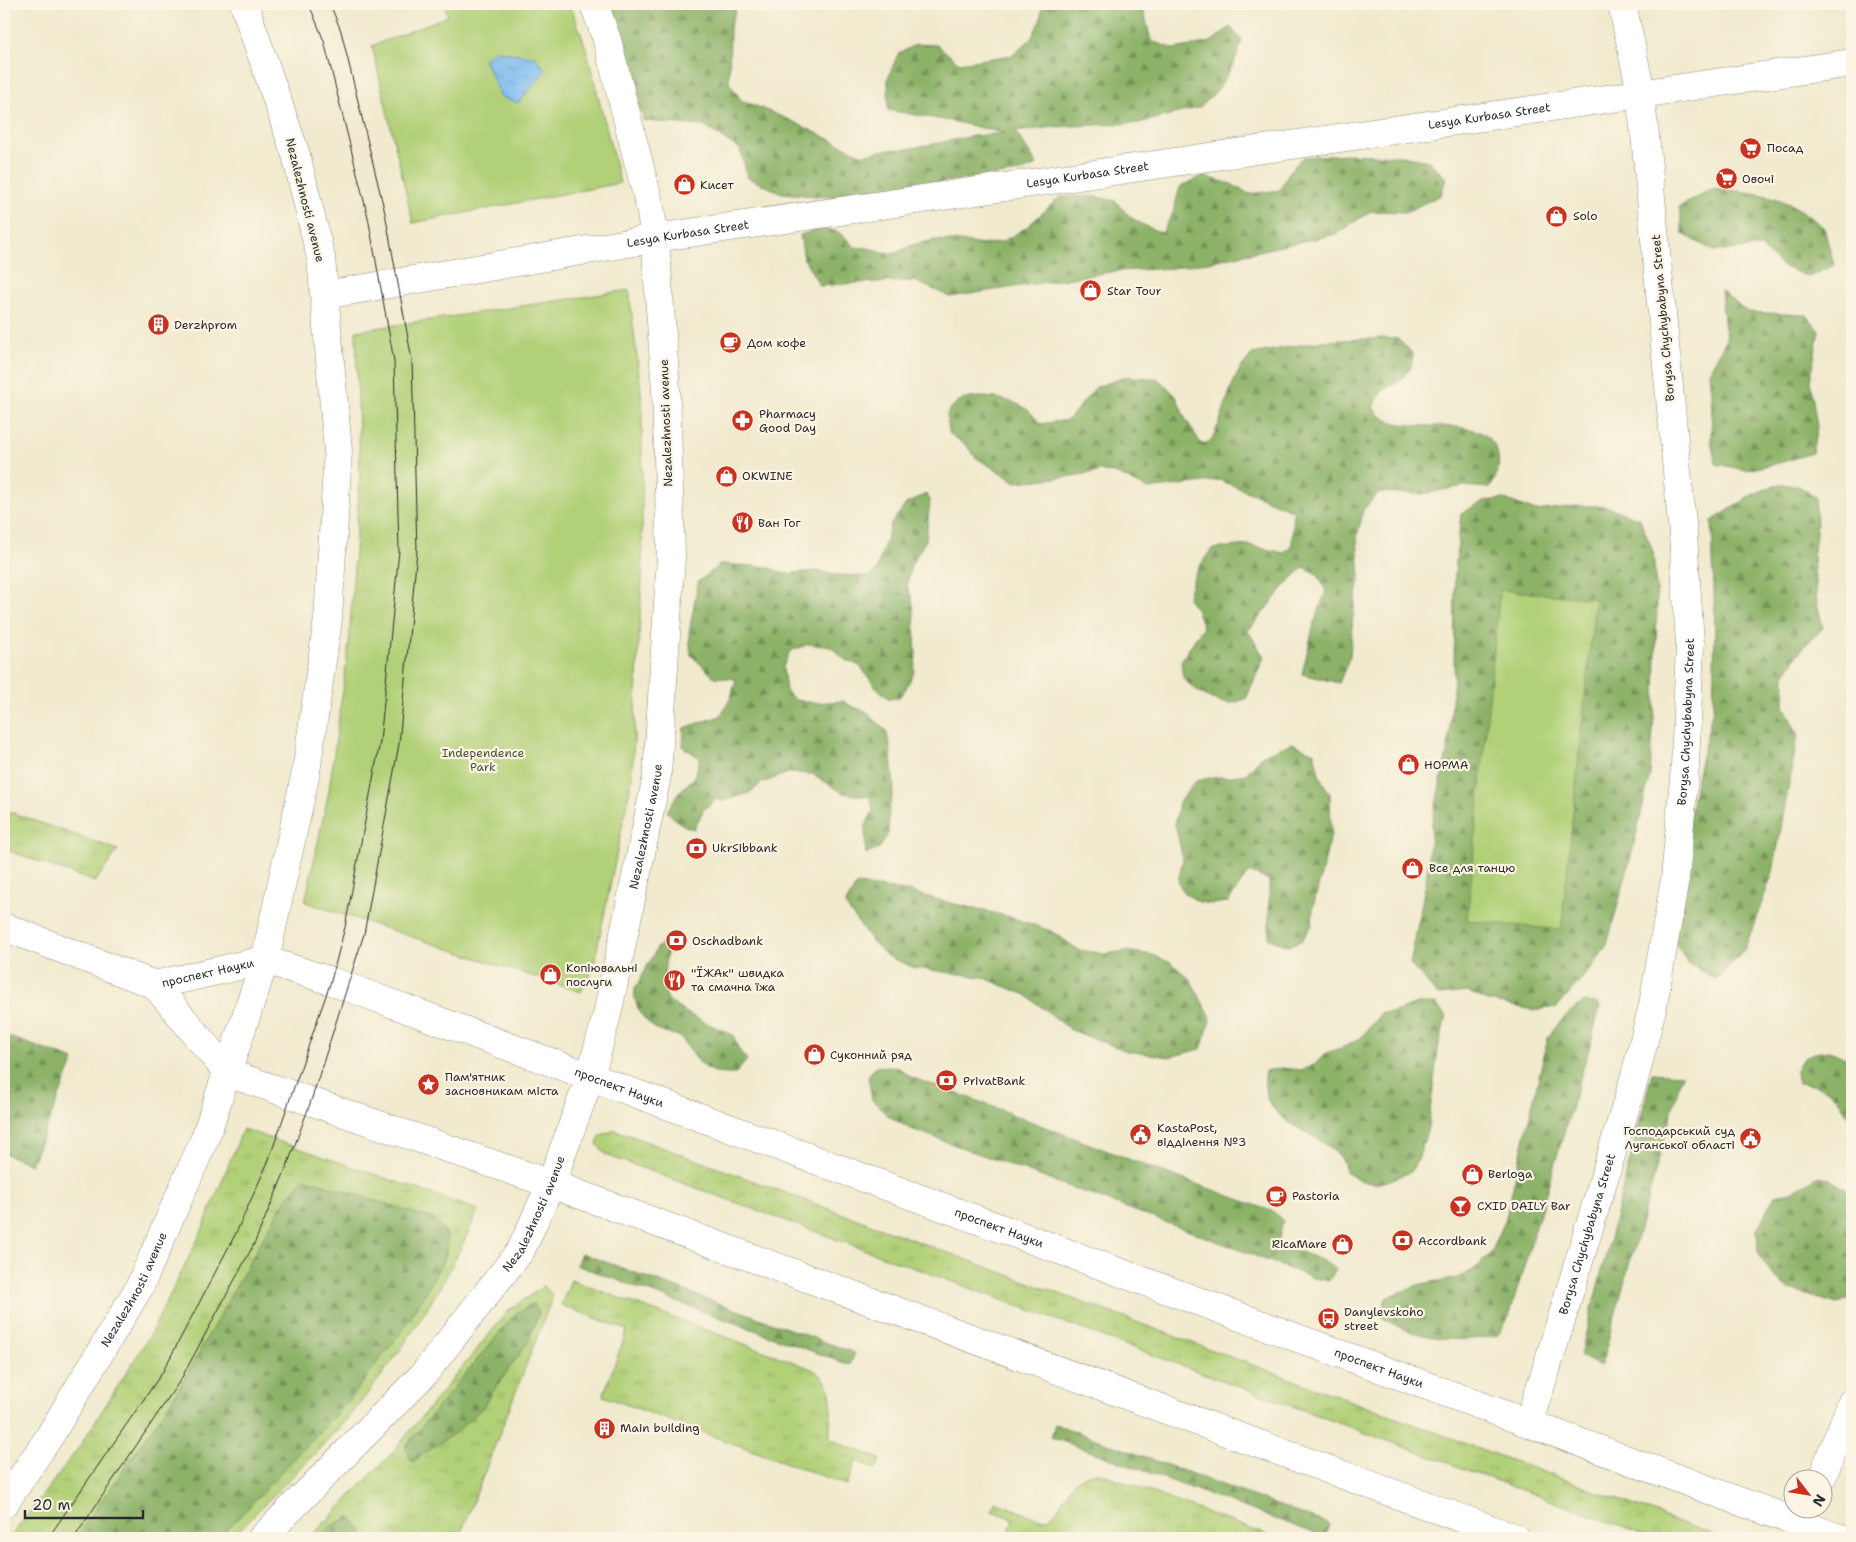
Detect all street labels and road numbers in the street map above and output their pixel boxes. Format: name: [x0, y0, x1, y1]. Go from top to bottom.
street label: Lesya Kurbasa Street: [1427, 99, 1552, 133]
street label: Nezalezhnosti avenue: [282, 136, 328, 264]
street label: Lesya Kurbasa Street: [1025, 158, 1150, 192]
street label: Lesya Kurbasa Street: [625, 216, 750, 251]
street label: Borysa Chychybabyna Street: [1648, 234, 1678, 402]
street label: Nezalezhnosti avenue: [656, 359, 676, 487]
street label: Borysa Chychybabyna Street: [1674, 638, 1698, 806]
street label: Nezalezhnosti avenue: [625, 763, 666, 891]
street label: проспект Науки: [160, 955, 256, 991]
street label: проспект Науки: [572, 1064, 666, 1111]
street label: Borysa Chychybabyna Street: [1555, 1152, 1619, 1317]
street label: Nezalezhnosti avenue: [499, 1153, 569, 1275]
street label: проспект Науки: [952, 1204, 1046, 1252]
street label: Nezalezhnosti avenue: [97, 1230, 171, 1350]
street label: проспект Науки: [1332, 1344, 1426, 1392]

